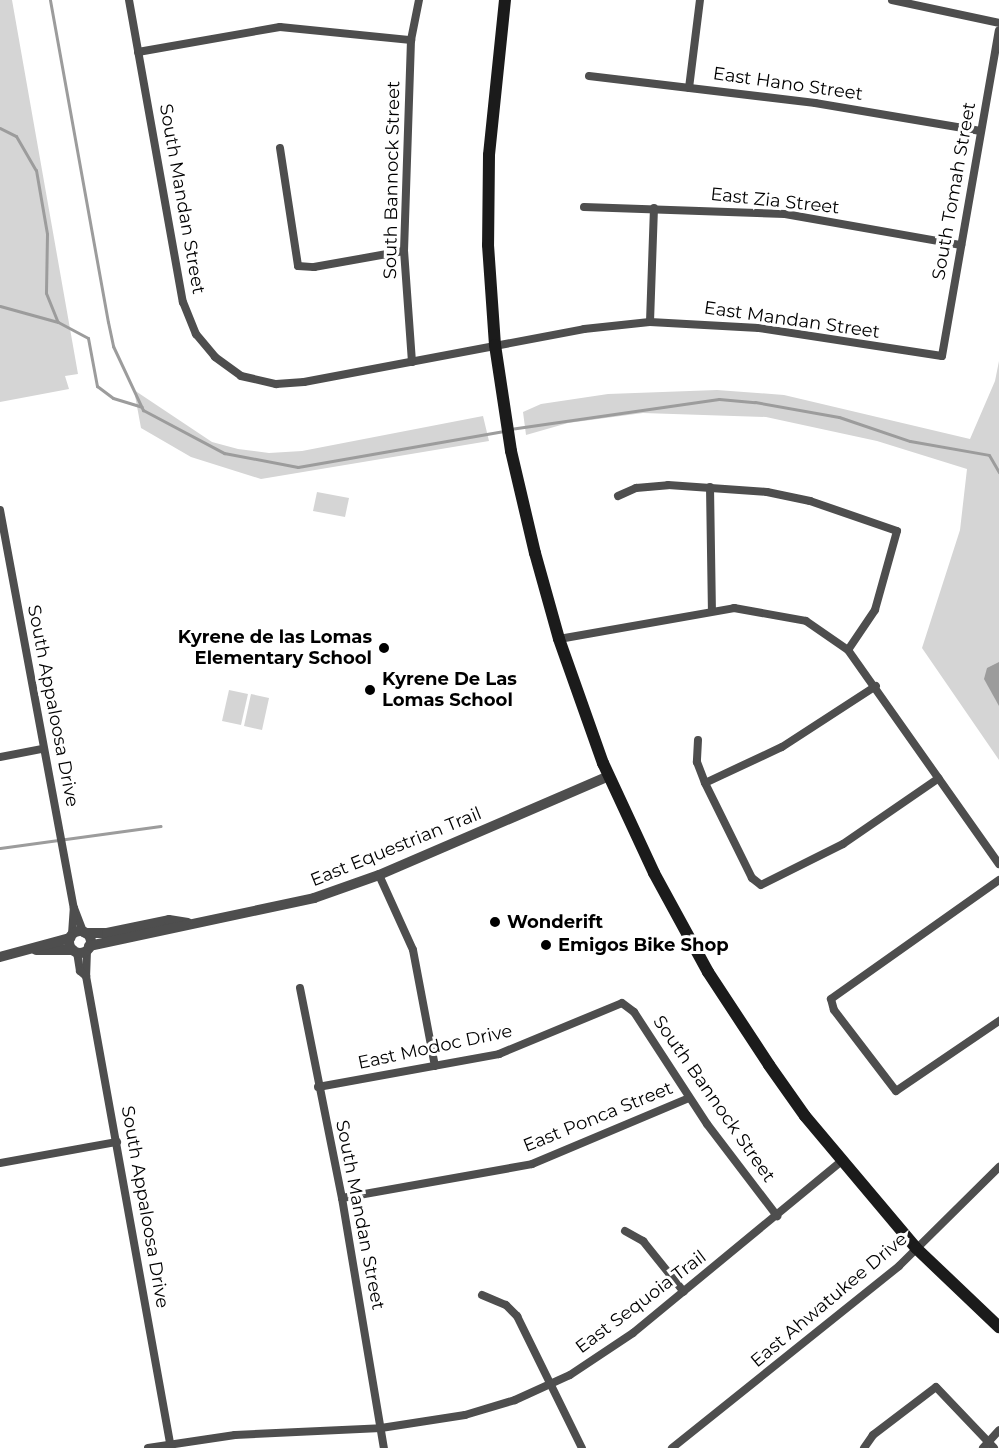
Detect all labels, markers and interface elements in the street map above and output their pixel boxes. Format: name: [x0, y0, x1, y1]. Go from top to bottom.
street label: East Hano Street: [712, 63, 864, 105]
street label: South Bannock Street: [379, 81, 405, 279]
street label: South Tomah Street: [928, 100, 980, 282]
street label: South Mandan Street: [155, 102, 209, 296]
street label: East Zia Street: [709, 183, 841, 219]
street label: East Mandan Street: [703, 297, 881, 343]
street label: South Appaloosa Drive: [23, 603, 83, 809]
place label: Kyrene de las Lomas Elementary School: [178, 627, 372, 670]
marker: Kyrene de las Lomas Elementary School: [377, 641, 391, 655]
place label: Kyrene De Las Lomas School: [382, 669, 517, 712]
marker: Kyrene De Las Lomas School: [363, 683, 377, 697]
street label: East Equestrian Trail: [307, 803, 485, 891]
place label: Wonderift: [507, 911, 603, 933]
marker: Wonderift: [488, 915, 502, 929]
place label: Emigos Bike Shop: [558, 934, 729, 956]
marker: Emigos Bike Shop: [539, 938, 553, 952]
street label: South Bannock Street: [648, 1012, 780, 1186]
street label: East Modoc Drive: [356, 1020, 514, 1074]
street label: East Ponca Street: [520, 1077, 676, 1157]
street label: South Appaloosa Drive: [117, 1104, 173, 1310]
street label: South Mandan Street: [331, 1118, 389, 1312]
street label: East Ahwatukee Drive: [746, 1228, 912, 1372]
street label: East Sequoia Trail: [571, 1246, 711, 1358]

